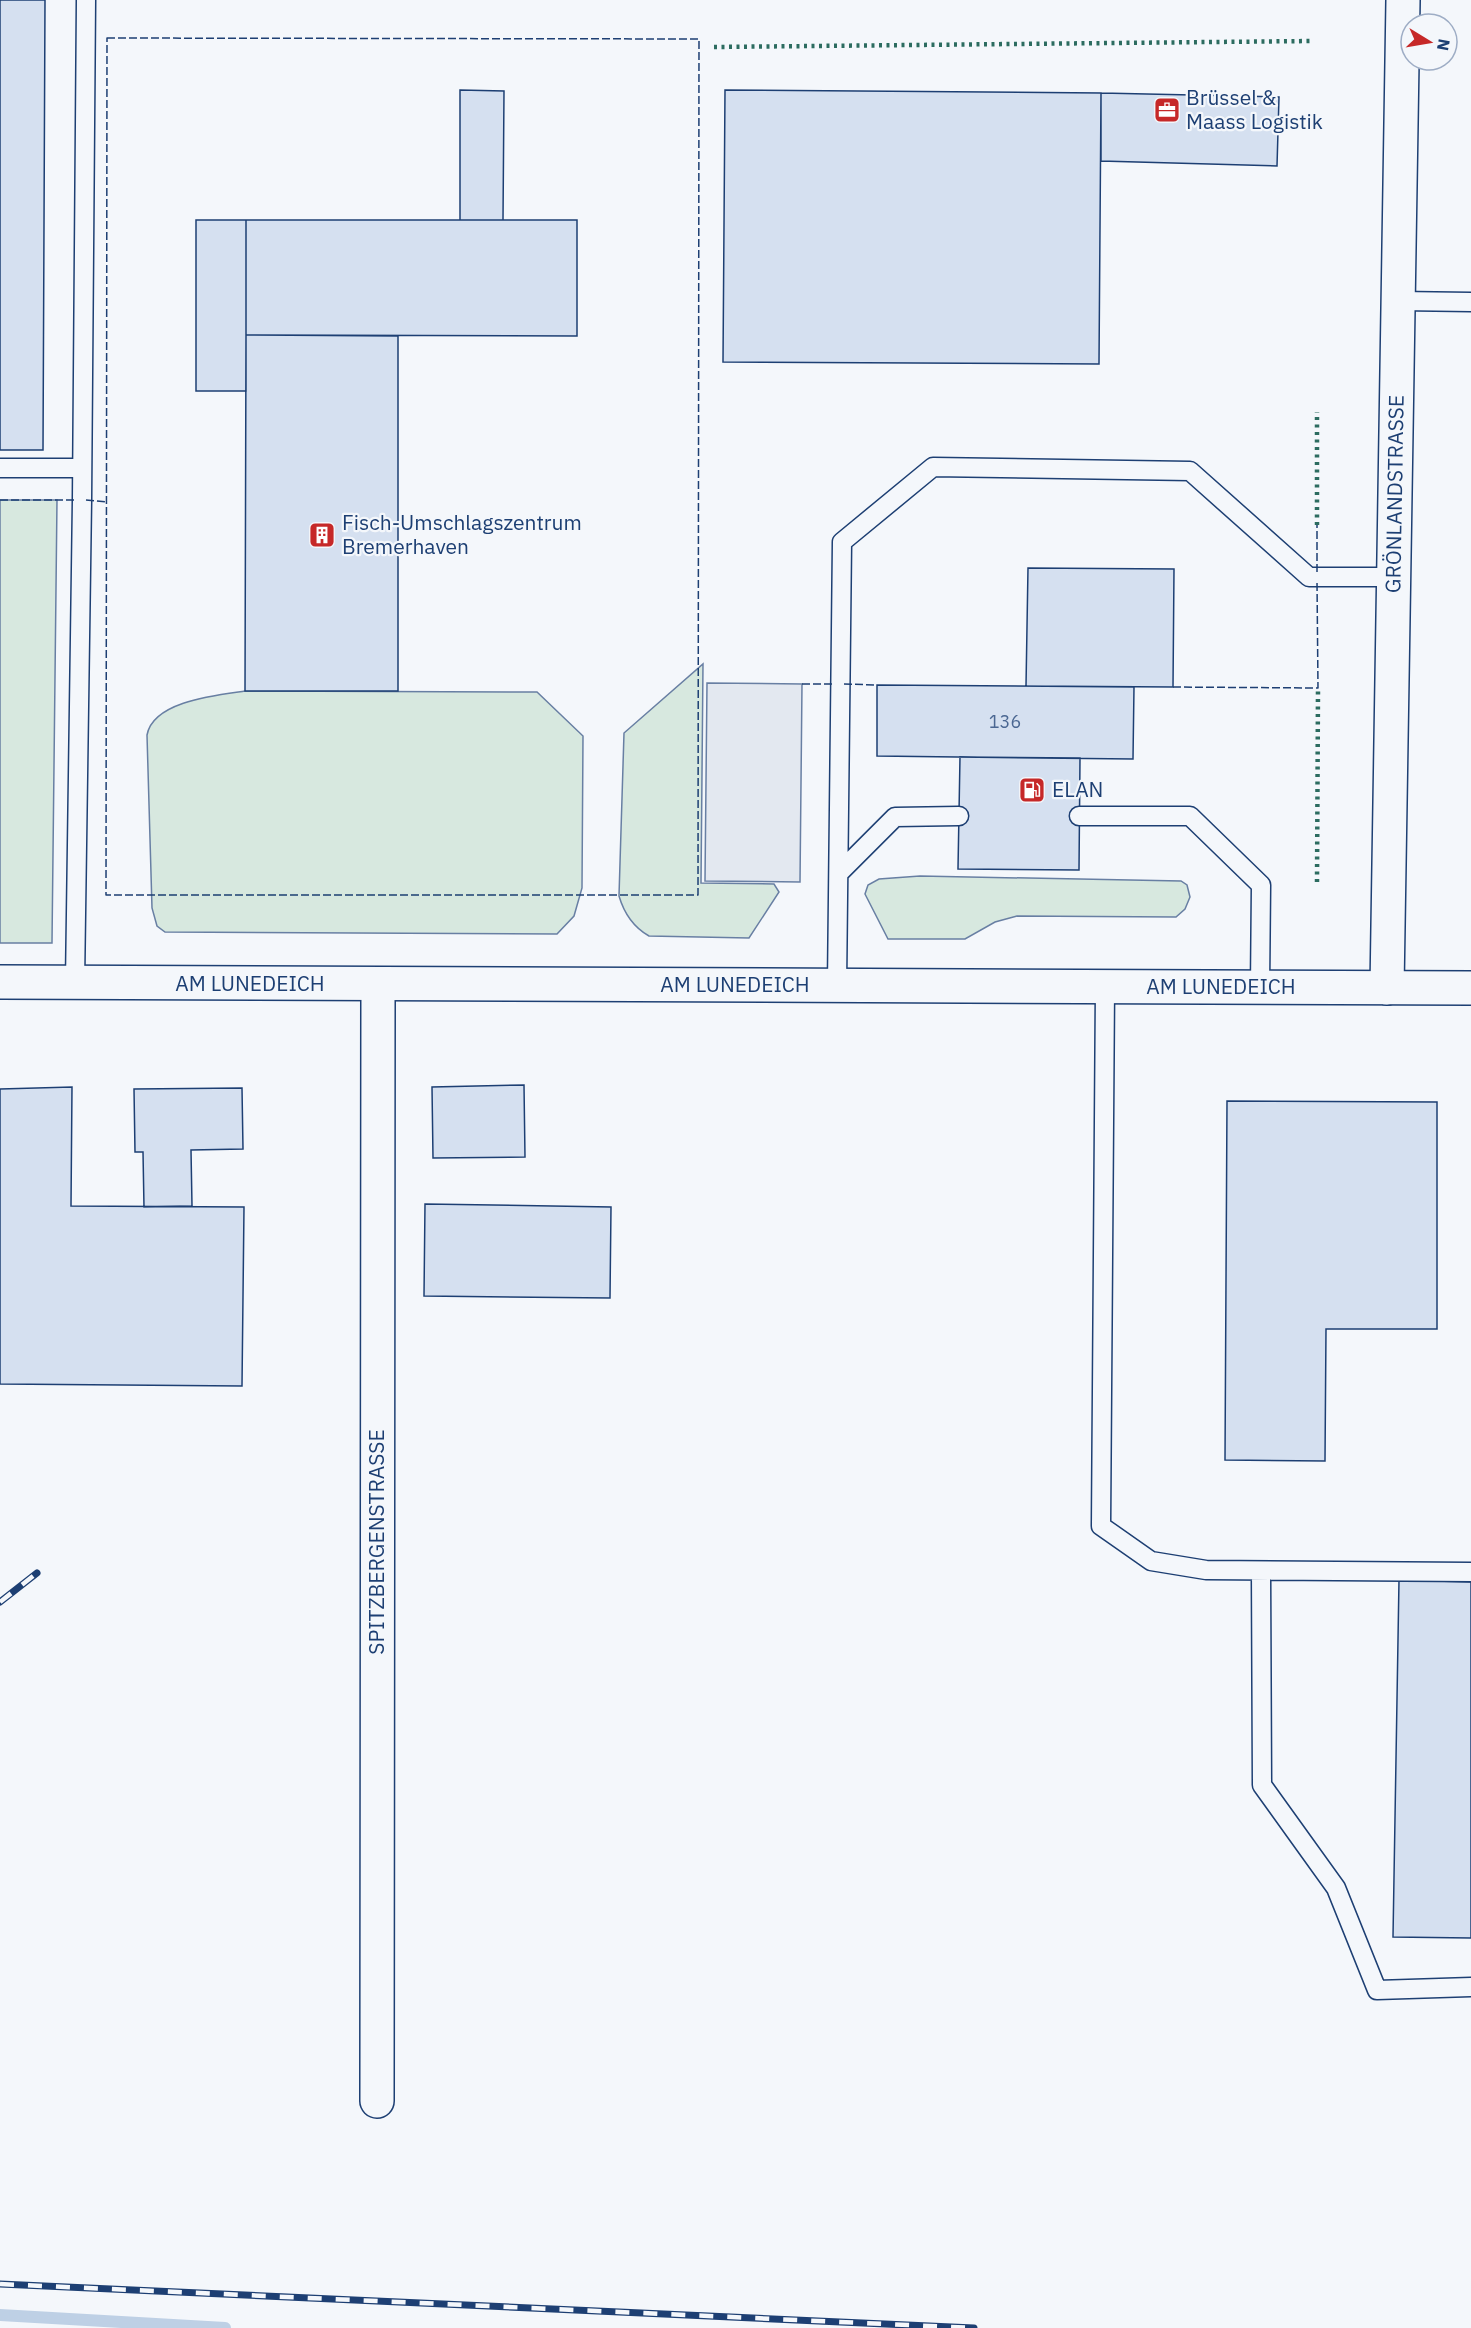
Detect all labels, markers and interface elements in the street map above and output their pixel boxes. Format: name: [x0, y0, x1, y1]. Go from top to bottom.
north arrow: [1399, 12, 1459, 72]
text: N: [1433, 37, 1455, 52]
place label: Brüssel & Maass Logistik: [1186, 83, 1323, 135]
office icon: Brüssel & Maass Logistik: [1152, 95, 1182, 125]
street label: GRÖNLANDSTRASSE: [1378, 395, 1410, 593]
place label: Fisch-Umschlagszentrum Bremerhaven: [342, 508, 582, 560]
building icon: Fisch-Umschlagszentrum Bremerhaven: [307, 520, 337, 550]
house number: 136: [989, 710, 1021, 733]
fuel station icon: ELAN: [1017, 775, 1047, 805]
place label: ELAN: [1052, 775, 1103, 803]
street label: AM LUNEDEICH: [175, 969, 325, 997]
street label: AM LUNEDEICH: [660, 970, 810, 998]
street label: AM LUNEDEICH: [1146, 972, 1296, 1000]
street label: SPITZBERGENSTRASSE: [362, 1429, 390, 1655]

